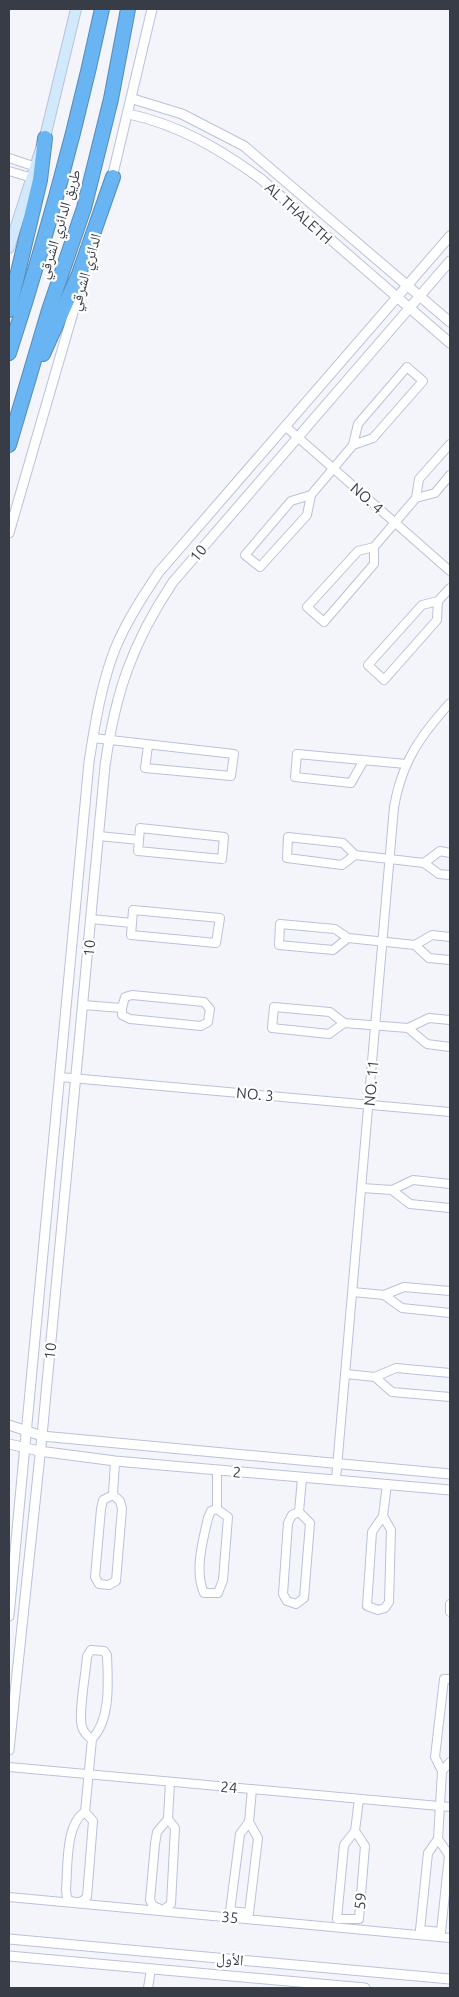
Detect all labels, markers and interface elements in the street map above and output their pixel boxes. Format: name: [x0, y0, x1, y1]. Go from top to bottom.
street label: طريق الدائري الشرقي: [34, 167, 87, 282]
street label: AL THALETH: [262, 179, 336, 247]
street label: الدائري الشرقي: [66, 231, 108, 314]
street label: NO. 4: [347, 479, 387, 517]
street label: 10: [186, 541, 210, 565]
street label: 10: [80, 939, 98, 957]
street label: NO. 11: [361, 1059, 381, 1107]
street label: NO. 3: [236, 1084, 274, 1104]
street label: 10: [41, 1342, 59, 1360]
street label: 2: [232, 1463, 242, 1481]
street label: 24: [220, 1778, 238, 1796]
street label: 59: [351, 1892, 369, 1910]
street label: 35: [221, 1908, 239, 1926]
street label: الأول: [215, 1949, 244, 1971]

